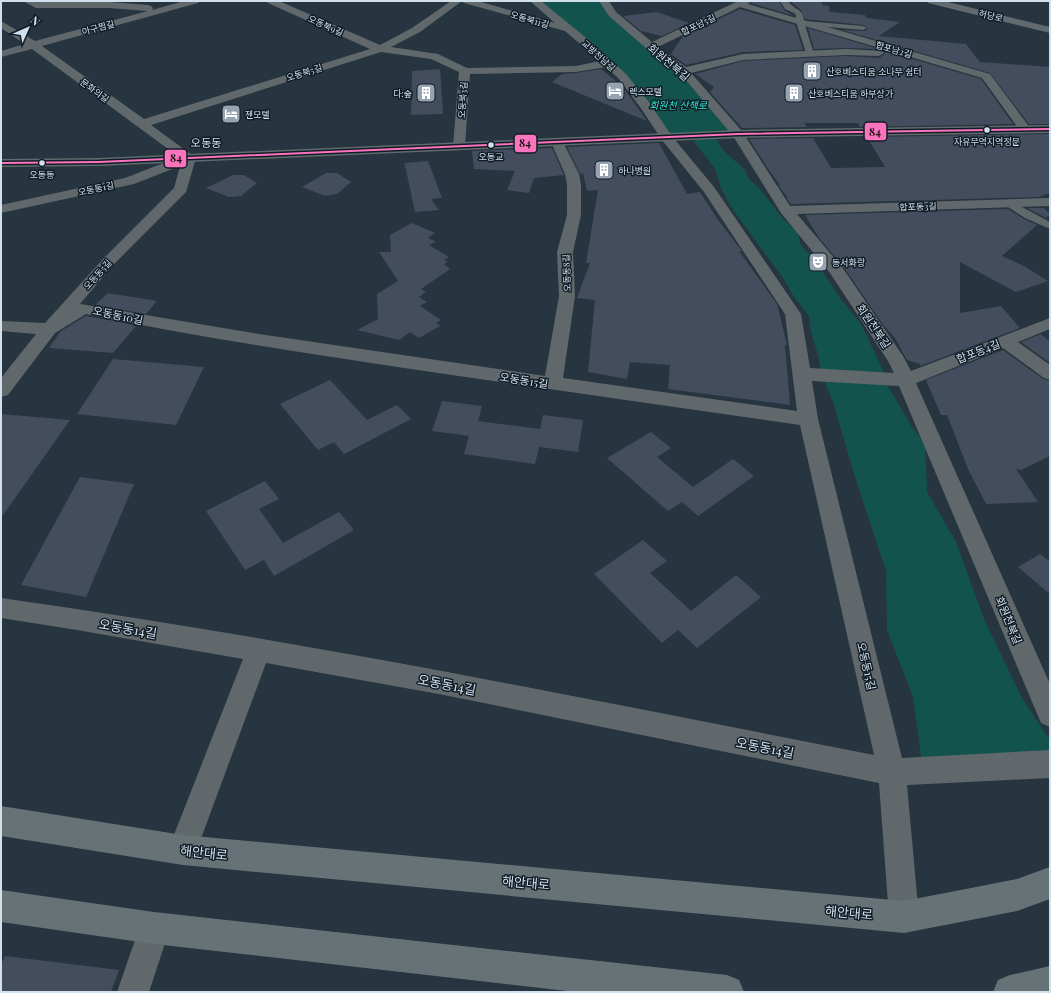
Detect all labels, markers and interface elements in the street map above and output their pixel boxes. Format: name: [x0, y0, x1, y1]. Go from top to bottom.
street label: 허당로: [977, 6, 1005, 24]
north arrow: [8, 8, 48, 48]
street label: 오동북11길: [509, 8, 551, 30]
street label: 합포남5길: [679, 11, 717, 37]
text: N: [27, 12, 44, 29]
street label: 오동북9길: [306, 12, 346, 38]
street label: 아구찜길: [80, 17, 116, 37]
street label: 교방천남길: [580, 37, 618, 73]
street label: 합포남2길: [874, 38, 914, 60]
street label: 회원천북길: [645, 40, 693, 84]
building icon: 산호베스티움 소나무 쉼터: [801, 60, 823, 82]
street label: 오동북5길: [285, 61, 323, 83]
place label: 산호베스티움 소나무 쉼터: [826, 65, 922, 77]
street label: 문화의길: [78, 75, 112, 105]
hotel icon: 렉스모텔: [604, 80, 626, 102]
street label: 오동북3길: [455, 81, 469, 119]
building icon: 다:숲: [415, 82, 437, 104]
building icon: 산호베스티움 하부상가: [783, 82, 805, 104]
place label: 렉스모텔: [629, 85, 662, 97]
place label: 다:숲: [393, 87, 412, 99]
place label: 산호베스티움 하부상가: [808, 87, 894, 99]
water label: 회원천 산책로: [649, 98, 708, 112]
hotel icon: 젠모텔: [220, 103, 242, 125]
place label: 젠모텔: [245, 108, 270, 120]
line badge: 84: [864, 122, 887, 141]
text: 84: [869, 124, 881, 139]
marker: 자유무역지역정문: [982, 125, 992, 135]
line badge: 84: [514, 134, 537, 153]
district label: 오동동: [191, 135, 221, 150]
text: 84: [519, 135, 531, 150]
place label: 자유무역지역정문: [954, 135, 1020, 147]
marker: 오동교: [486, 140, 496, 150]
line badge: 84: [164, 149, 187, 168]
text: 84: [170, 150, 182, 165]
place label: 오동교: [479, 150, 503, 162]
marker: 오동동: [37, 158, 47, 168]
building icon: 하나병원: [593, 159, 615, 181]
place label: 하나병원: [618, 164, 651, 176]
place label: 오동동: [30, 168, 54, 180]
street label: 오동동1길: [77, 178, 115, 198]
street label: 합포동3길: [899, 199, 937, 213]
theatre icon: 동서화랑: [807, 251, 829, 273]
street label: 오동동8길: [559, 254, 573, 292]
street label: 오동동5길: [80, 256, 114, 292]
place label: 동서화랑: [832, 256, 866, 268]
street label: 회원천북길: [854, 301, 894, 351]
street label: 오동동10길: [91, 302, 145, 328]
street label: 합포동4길: [954, 336, 1002, 366]
street label: 오동동15길: [499, 369, 549, 391]
street label: 회원천북길: [992, 594, 1026, 646]
street label: 오동동14길: [97, 614, 159, 642]
street label: 오동동15길: [854, 640, 880, 692]
street label: 오동동14길: [416, 670, 478, 698]
street label: 오동동14길: [734, 733, 796, 761]
street label: 해안대로: [179, 841, 229, 863]
street label: 해안대로: [501, 871, 551, 893]
street label: 해안대로: [824, 901, 874, 923]

